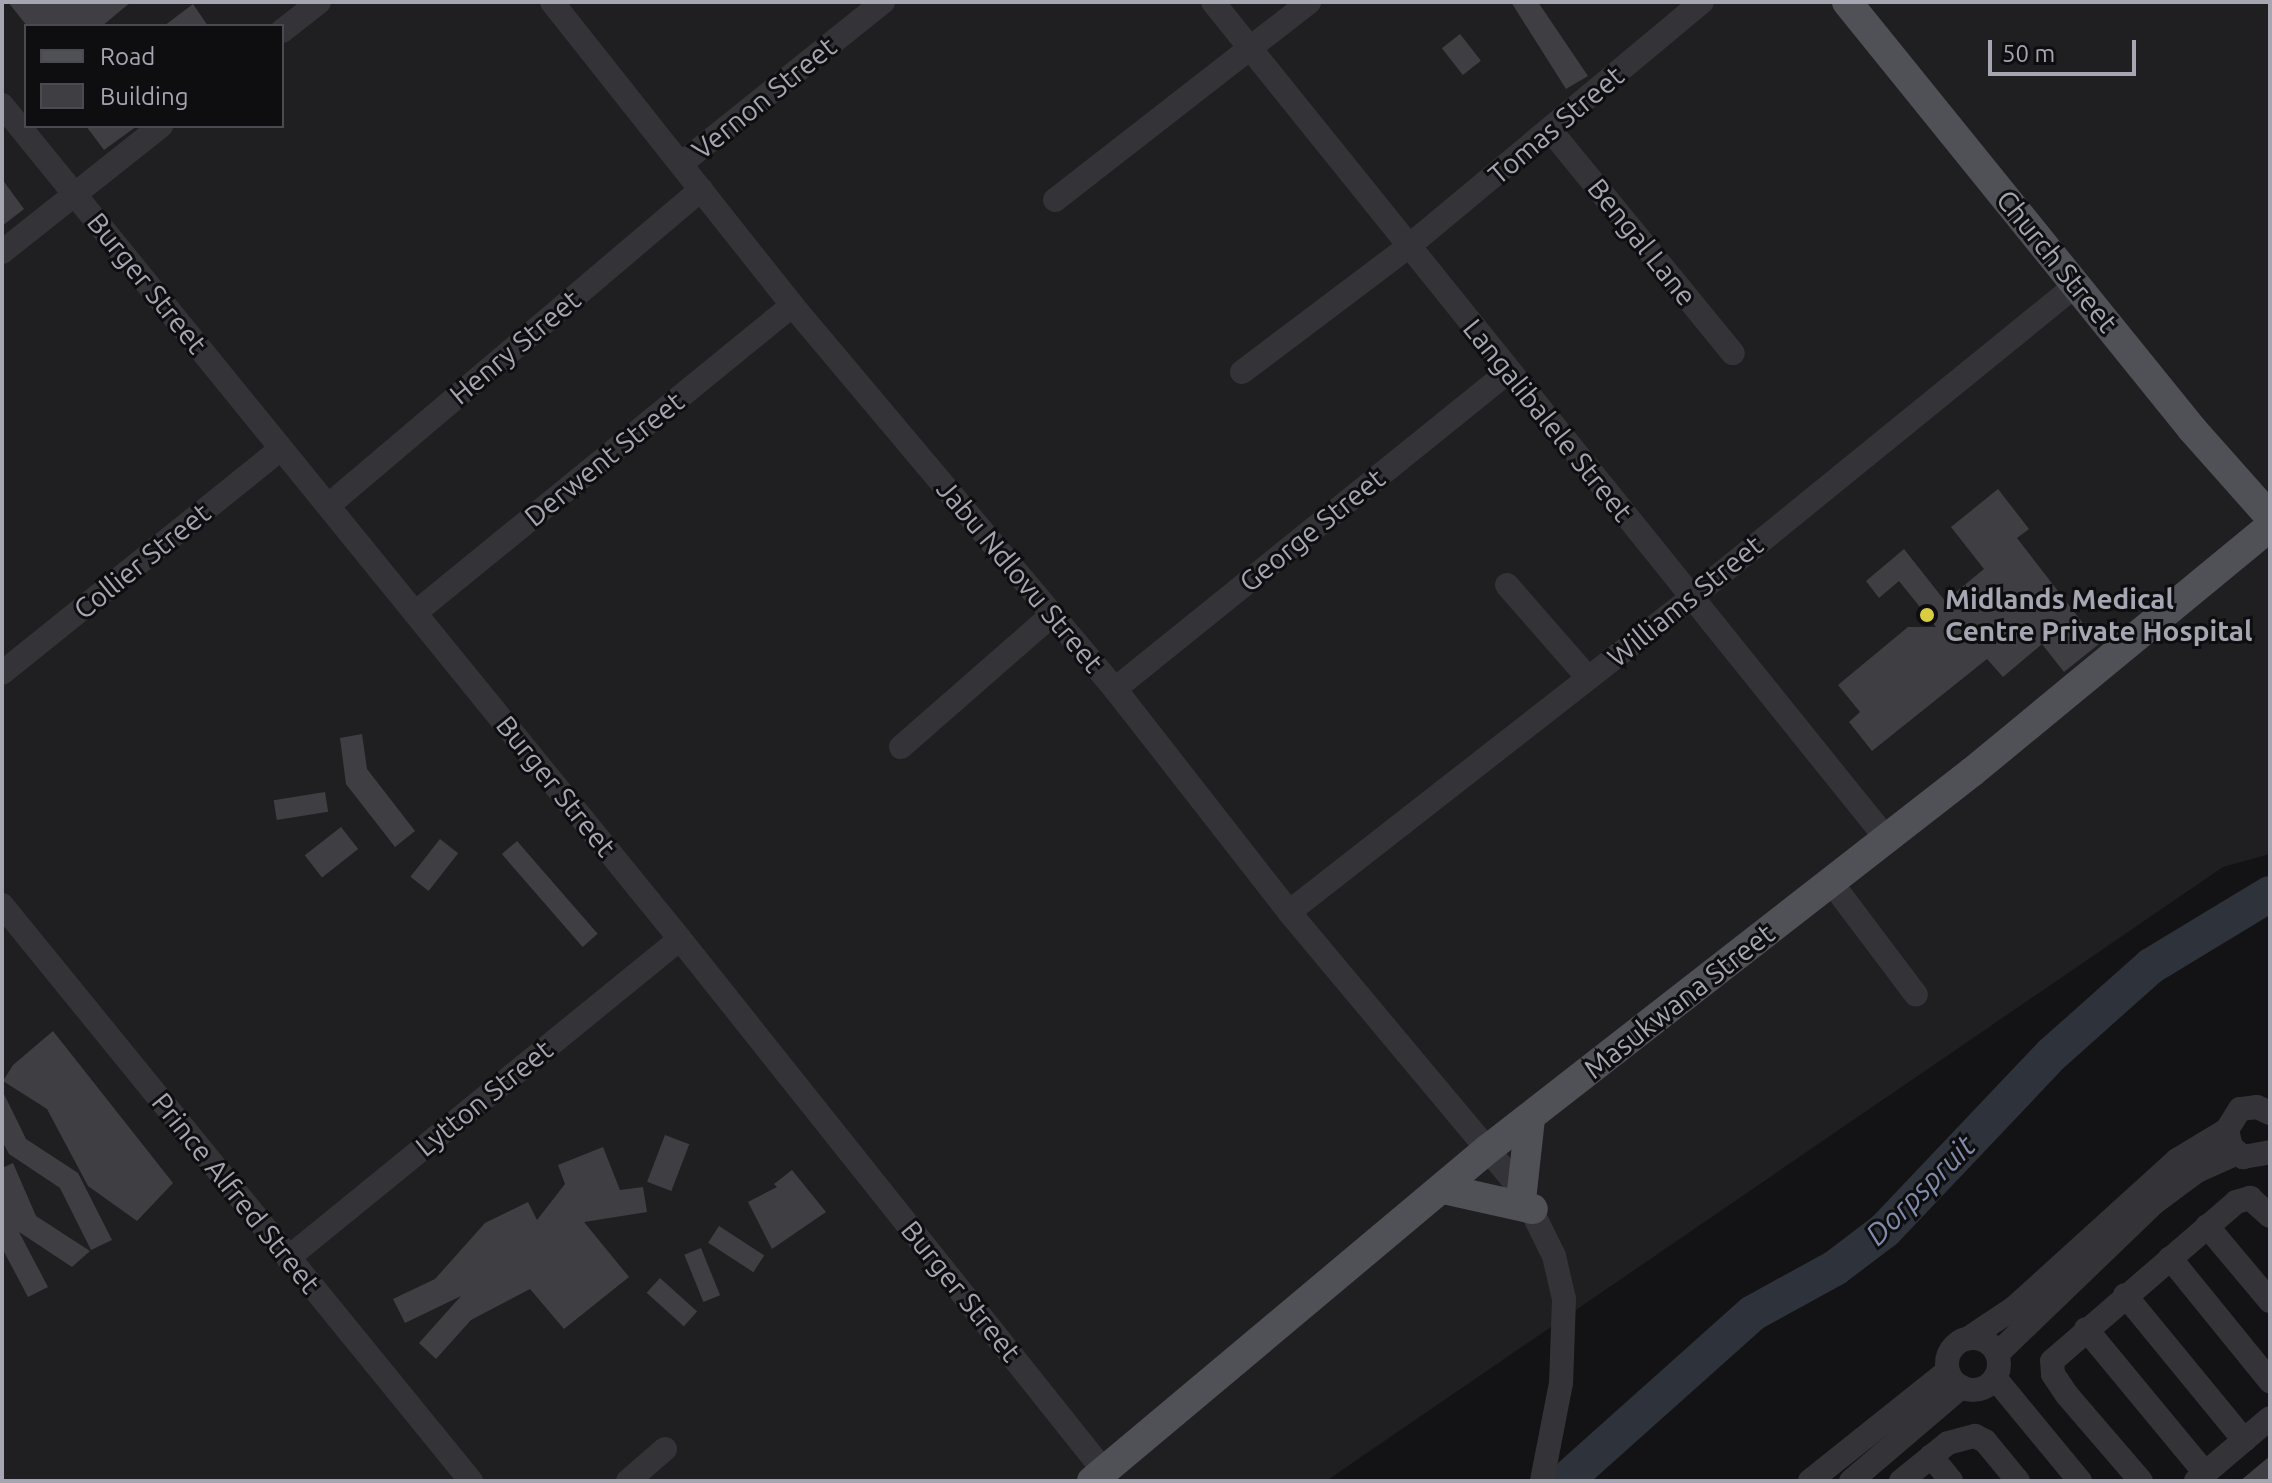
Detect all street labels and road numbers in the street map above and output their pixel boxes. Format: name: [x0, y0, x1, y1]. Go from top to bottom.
street label: Vernon Street: [685, 30, 843, 166]
street label: Tomas Street: [1482, 59, 1630, 191]
street label: Bengal Lane: [1581, 172, 1703, 312]
street label: Church Street: [1989, 183, 2125, 339]
street label: Burger Street: [80, 206, 214, 360]
street label: Henry Street: [443, 283, 587, 411]
street label: Langalibalele Street: [1456, 312, 1640, 528]
street label: Derwent Street: [518, 385, 690, 533]
street label: George Street: [1233, 461, 1391, 599]
street label: Jabu Ndlovu Street: [930, 473, 1110, 679]
street label: Collier Street: [67, 496, 217, 626]
street label: Williams Street: [1601, 528, 1769, 674]
street label: Burger Street: [489, 709, 623, 863]
street label: Masukwana Street: [1577, 916, 1781, 1086]
street label: Lytton Street: [409, 1033, 559, 1163]
street label: Prince Alfred Street: [145, 1086, 327, 1300]
street label: Burger Street: [894, 1214, 1028, 1368]

